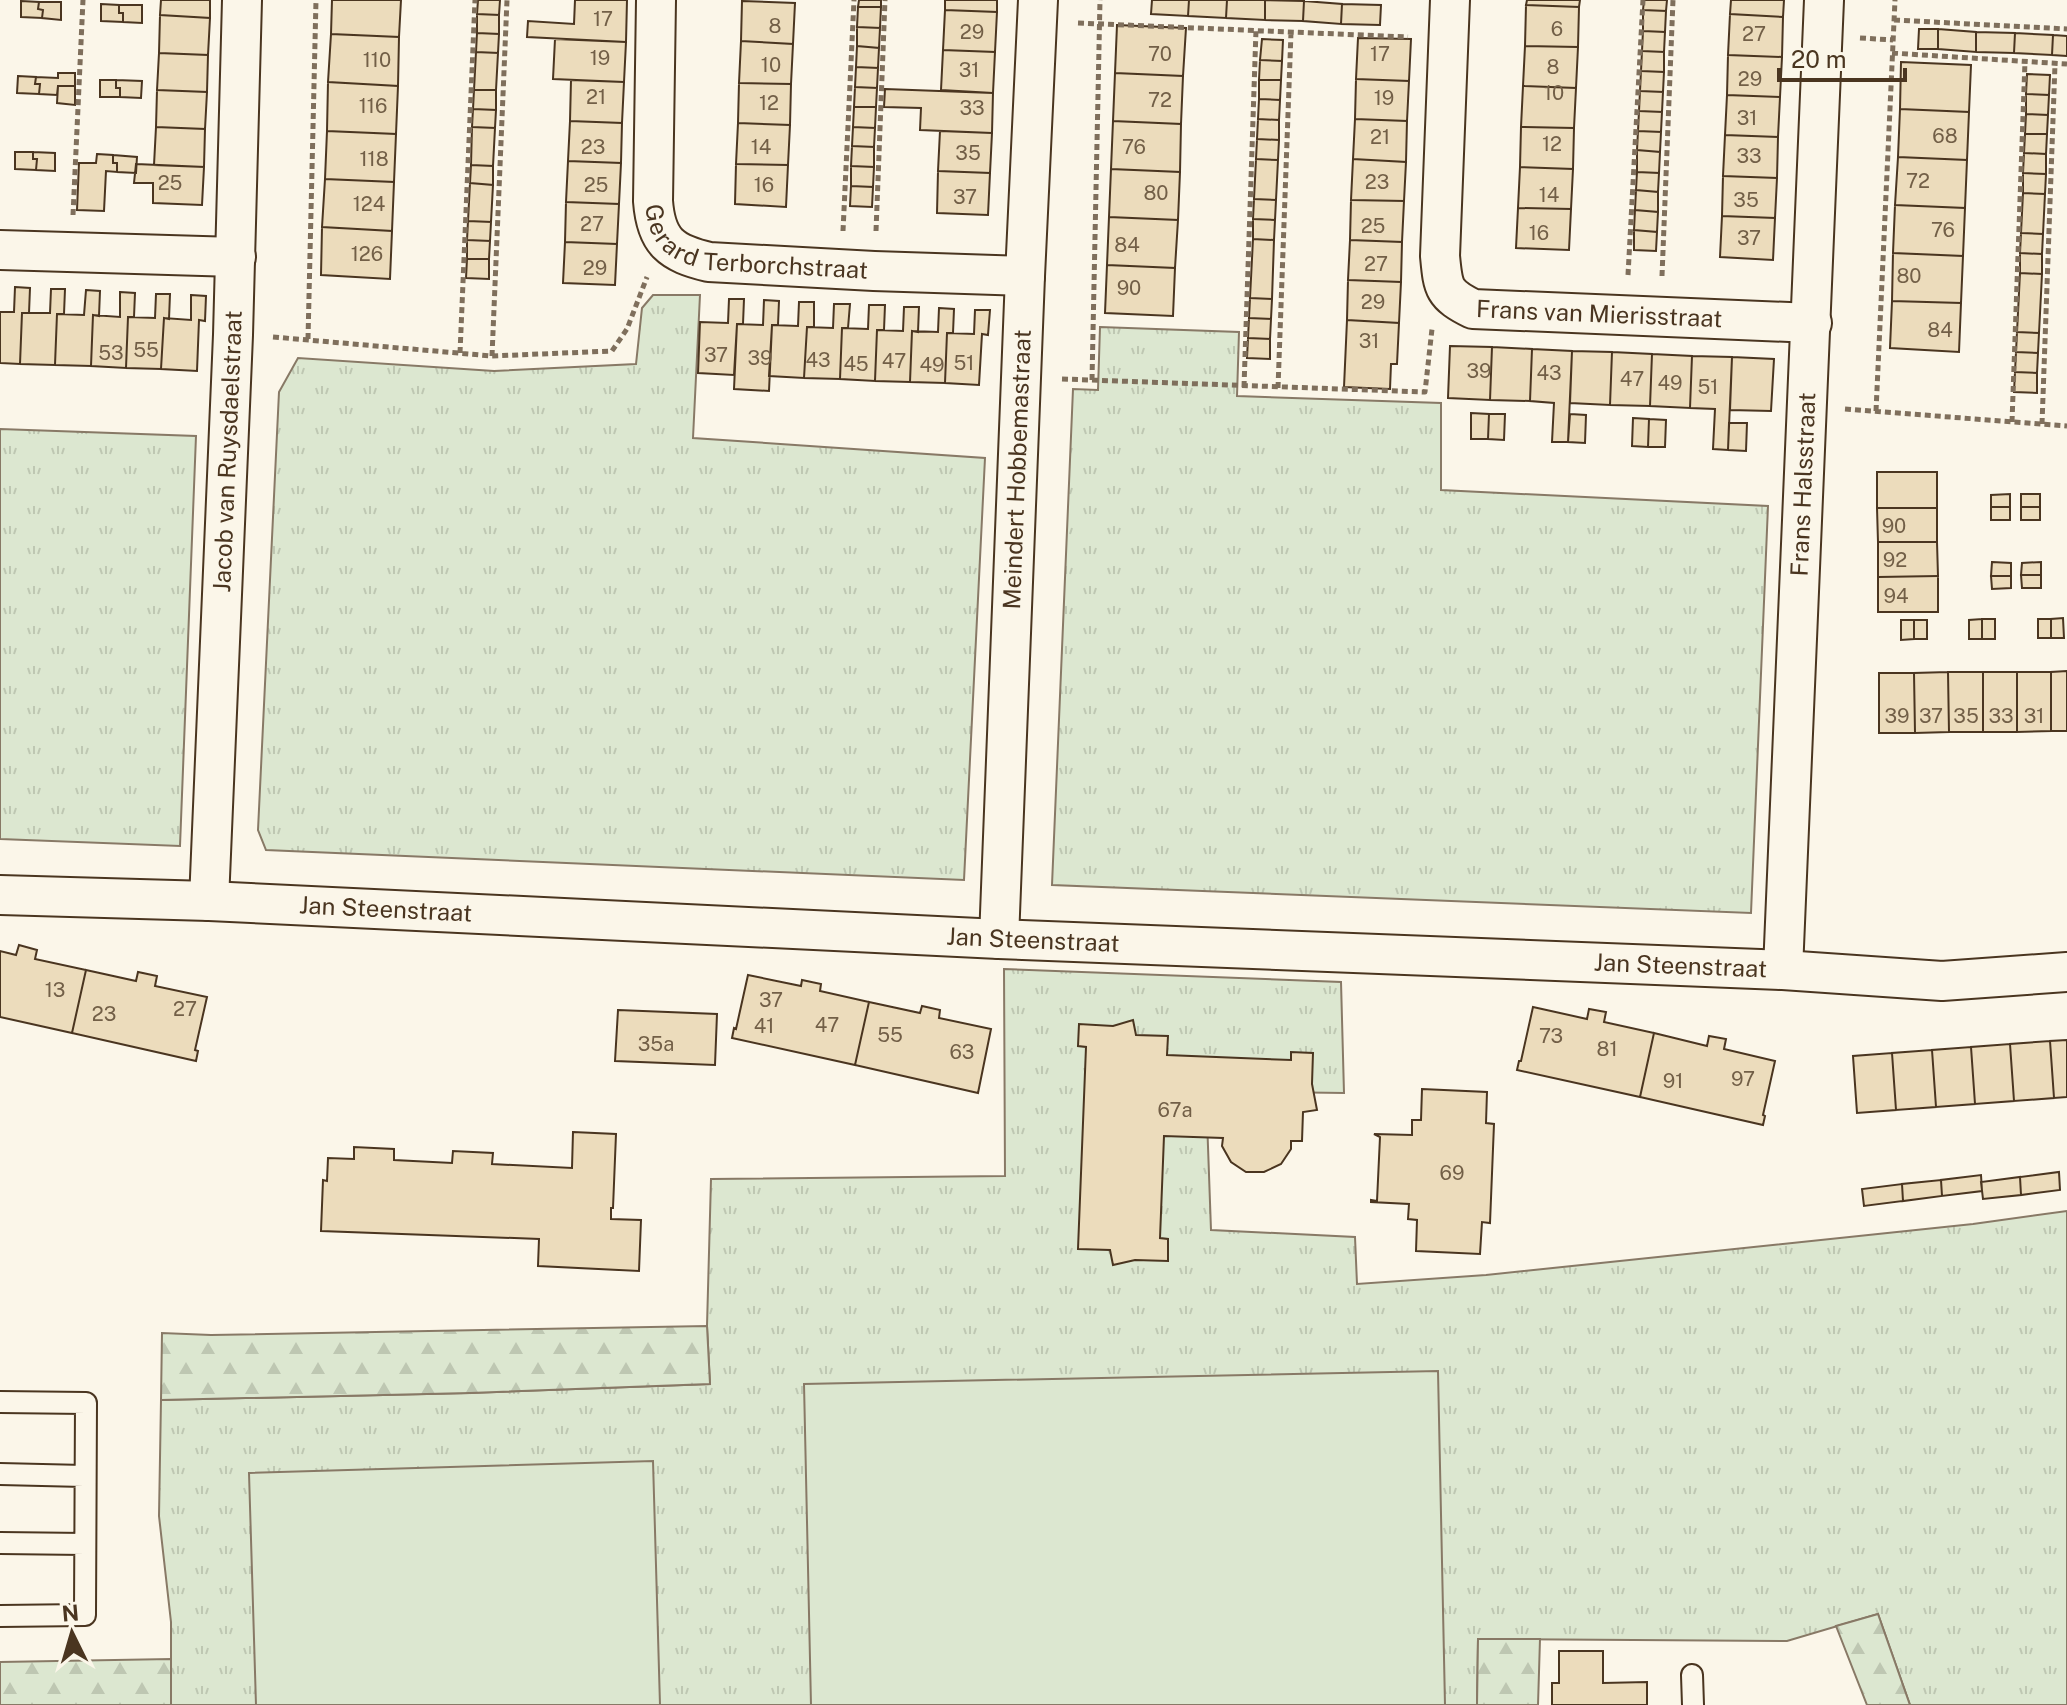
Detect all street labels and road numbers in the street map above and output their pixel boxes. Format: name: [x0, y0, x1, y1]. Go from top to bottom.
street label: Gerard Terborchstraat: [640, 202, 869, 284]
street label: Frans van Mierisstraat: [1475, 294, 1723, 332]
street label: Jacob van Ruysdaelstraat: [207, 310, 247, 593]
street label: Meindert Hobbemastraat: [997, 329, 1036, 610]
street label: Frans Halsstraat: [1785, 392, 1820, 577]
street label: Jan Steenstraat: [298, 890, 473, 927]
street label: Jan Steenstraat: [946, 921, 1120, 957]
street label: Jan Steenstraat: [1593, 948, 1768, 982]

